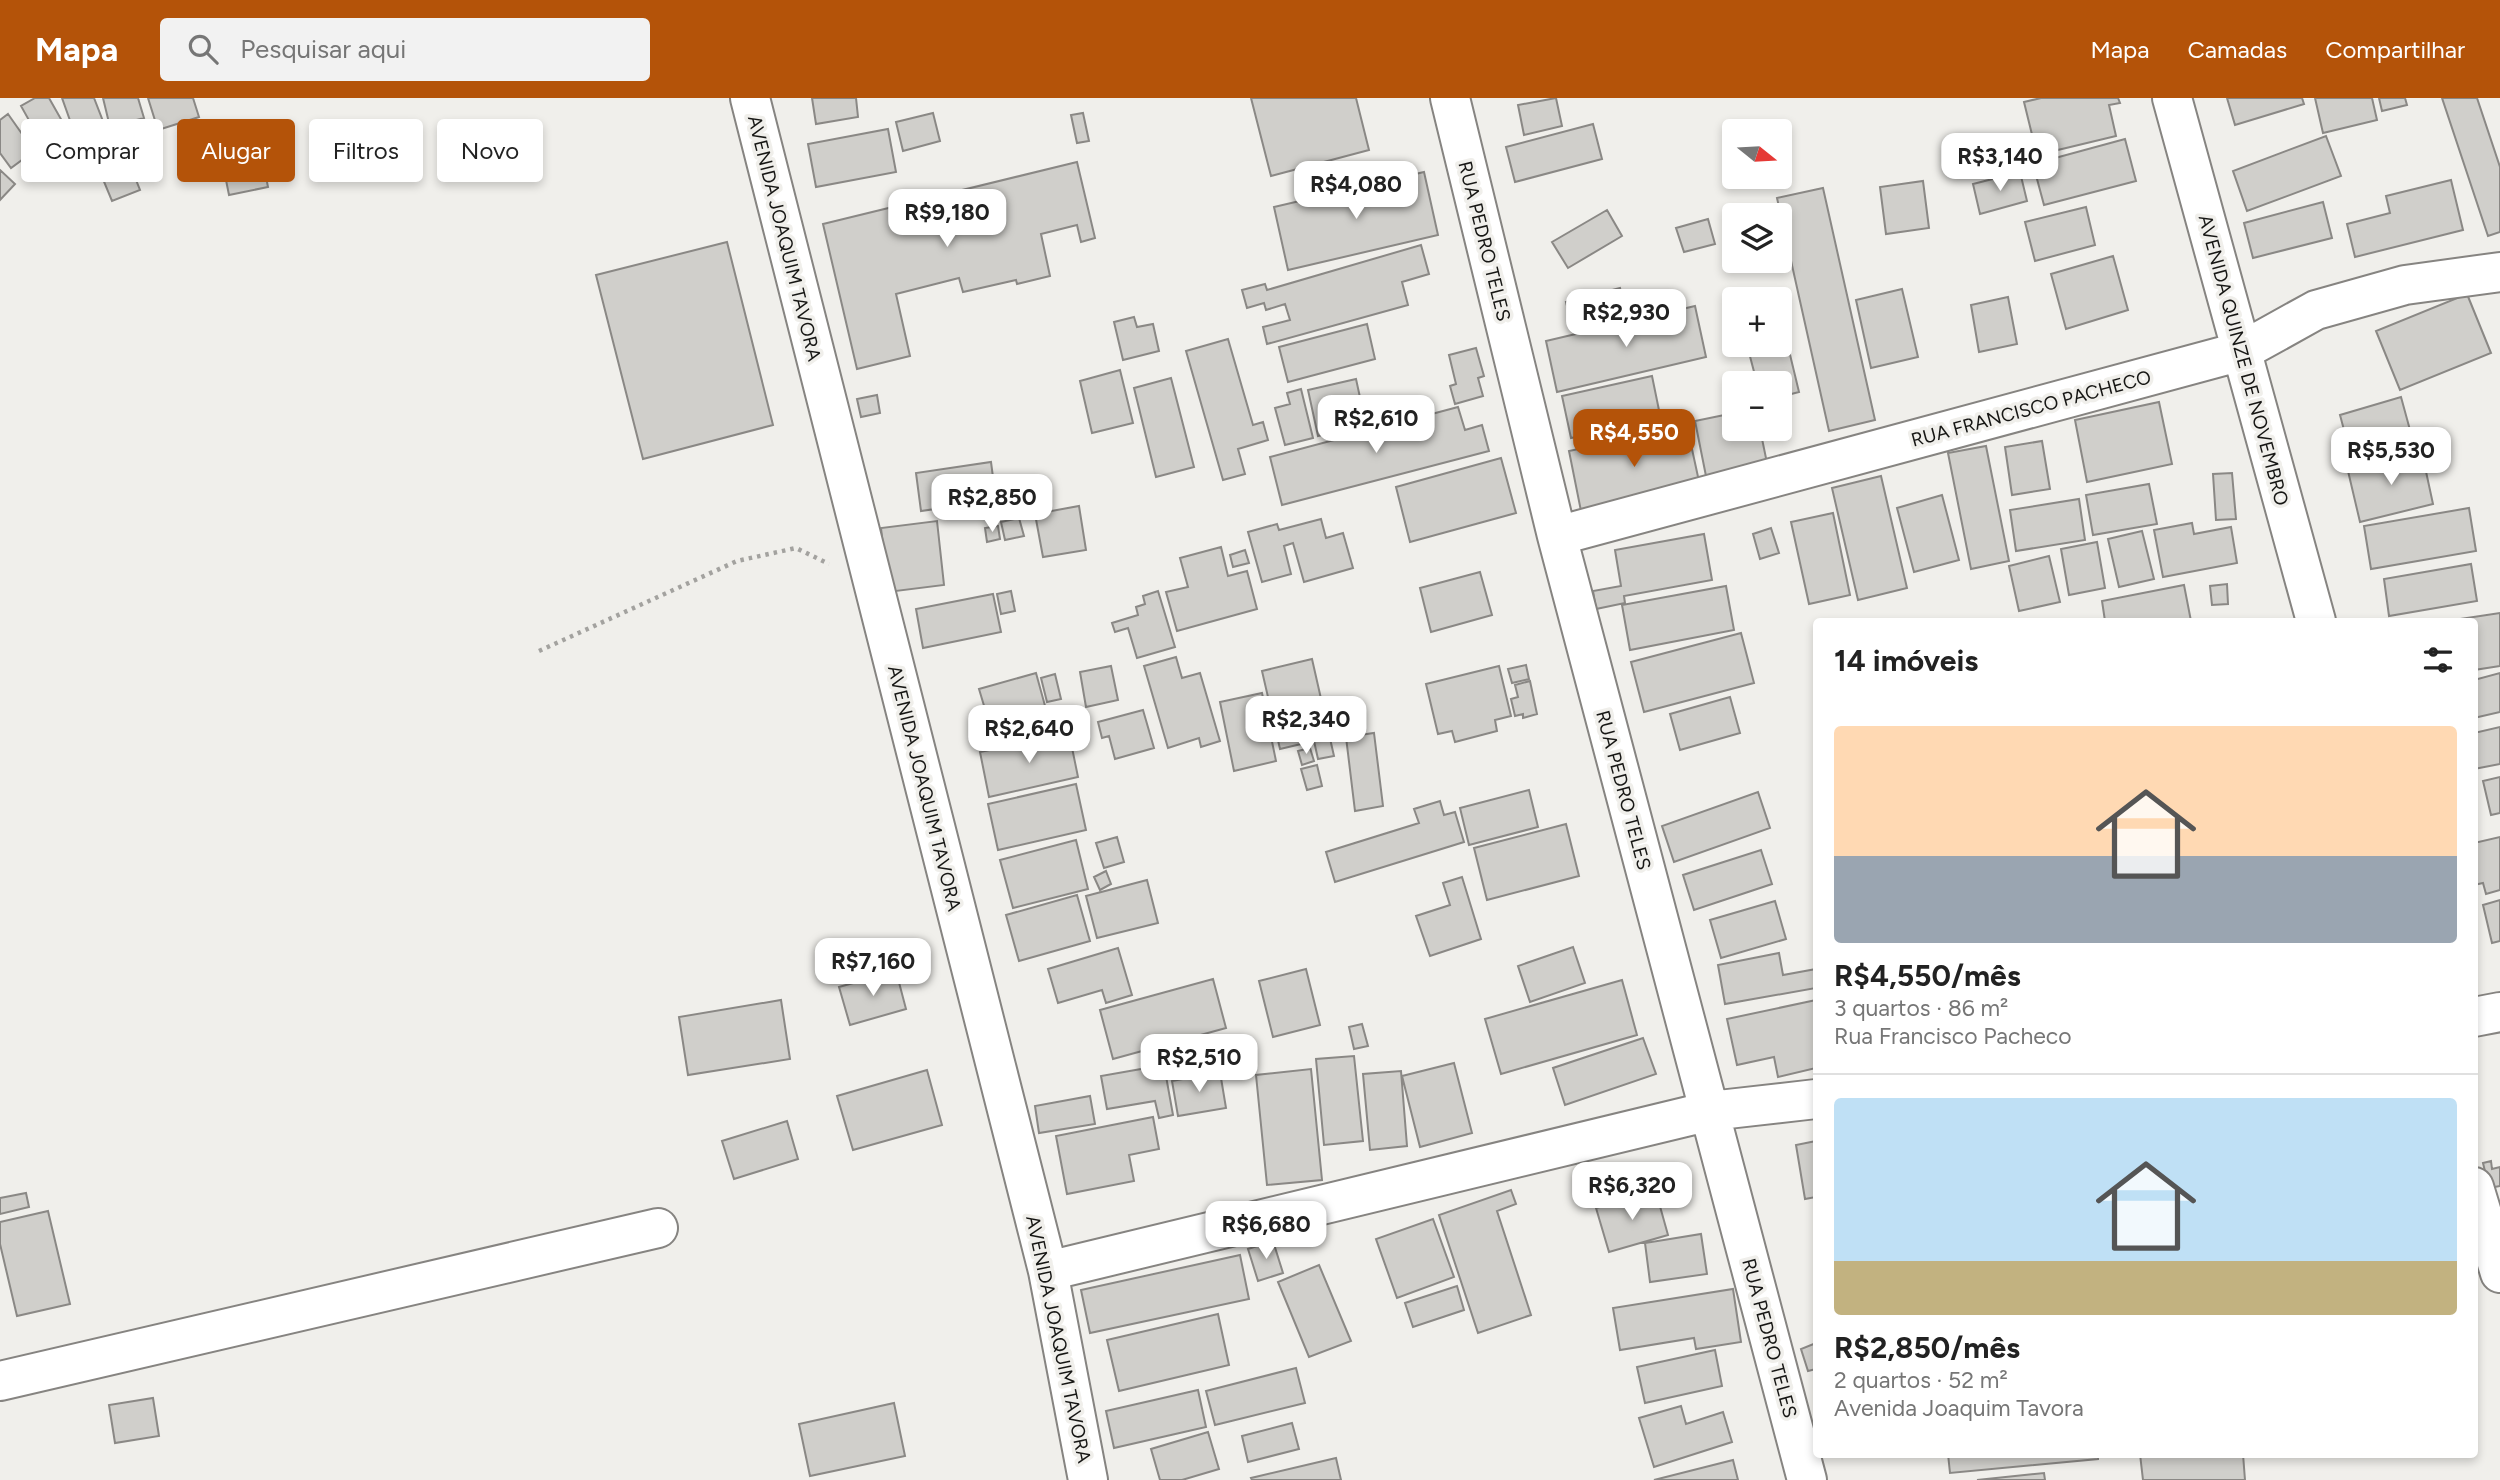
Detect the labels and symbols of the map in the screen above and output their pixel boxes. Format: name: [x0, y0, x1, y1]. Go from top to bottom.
street label: AVENIDA JOAQUIM TAVORA: [743, 113, 826, 363]
north arrow: [1722, 119, 1792, 189]
pin: R$3,140: [1935, 134, 2065, 193]
street label: RUA PEDRO TELES: [1454, 159, 1516, 324]
pin: R$4,080: [1291, 162, 1421, 221]
pin: R$9,180: [882, 190, 1012, 249]
street label: AVENIDA QUINZE DE NOVEMBRO: [2194, 212, 2293, 508]
pin: R$2,930: [1561, 289, 1691, 349]
street label: RUA FRANCISCO PACHECO: [1909, 365, 2154, 452]
pin: R$2,610: [1311, 396, 1441, 455]
pin: R$4,550: [1569, 410, 1699, 469]
pin: R$5,530: [2326, 428, 2456, 487]
pin: R$2,850: [927, 474, 1057, 534]
street label: AVENIDA JOAQUIM TAVORA: [883, 663, 966, 913]
pin: R$2,340: [1241, 696, 1371, 756]
pin: R$2,640: [964, 706, 1094, 765]
street label: RUA PEDRO TELES: [1591, 708, 1656, 872]
pin: R$7,160: [808, 939, 938, 998]
pin: R$2,510: [1134, 1034, 1264, 1094]
pin: R$6,320: [1567, 1162, 1697, 1222]
pin: R$6,680: [1201, 1202, 1331, 1261]
street label: AVENIDA JOAQUIM TAVORA: [1021, 1213, 1096, 1465]
street label: RUA PEDRO TELES: [1737, 1256, 1802, 1420]

